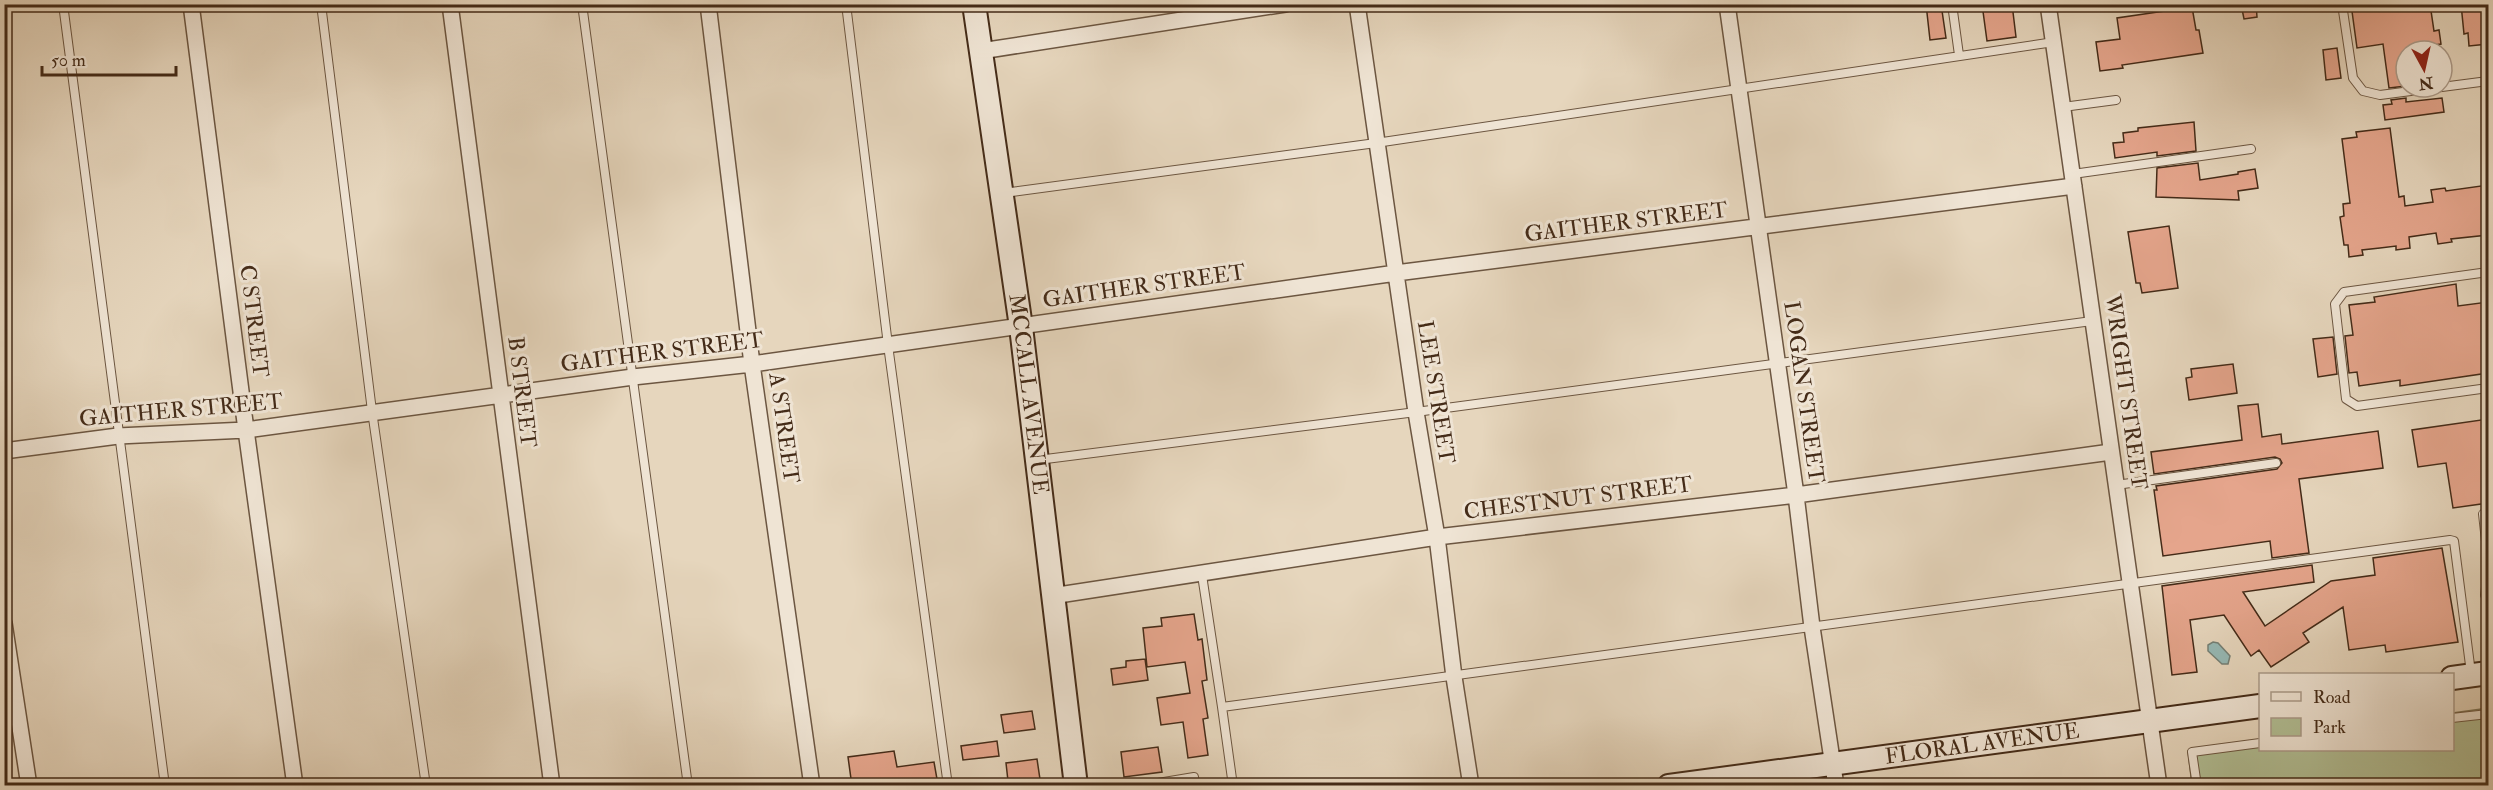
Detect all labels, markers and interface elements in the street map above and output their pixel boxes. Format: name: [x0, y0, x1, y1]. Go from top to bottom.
scale bar: [42, 39, 176, 77]
north arrow: [2394, 39, 2454, 99]
text: 50 m: [51, 49, 86, 72]
text: N: [2417, 72, 2435, 94]
street label: GAITHER STREET: [1523, 196, 1730, 248]
street label: GAITHER STREET: [1041, 258, 1248, 314]
street label: C STREET: [233, 263, 275, 379]
street label: MCCALL AVENUE: [1002, 292, 1055, 496]
street label: WRIGHT STREET: [2098, 292, 2154, 492]
street label: LOGAN STREET: [1777, 299, 1831, 485]
street label: LEE STREET: [1411, 318, 1461, 466]
street label: GAITHER STREET: [559, 326, 766, 378]
street label: B STREET: [501, 335, 543, 450]
street label: A STREET: [762, 370, 806, 486]
street label: GAITHER STREET: [78, 387, 285, 433]
street label: CHESTNUT STREET: [1462, 470, 1695, 526]
legend: [2259, 673, 2454, 751]
text: Road: [2313, 686, 2351, 709]
text: Park: [2313, 716, 2346, 739]
street label: FLORAL AVENUE: [1883, 717, 2081, 771]

